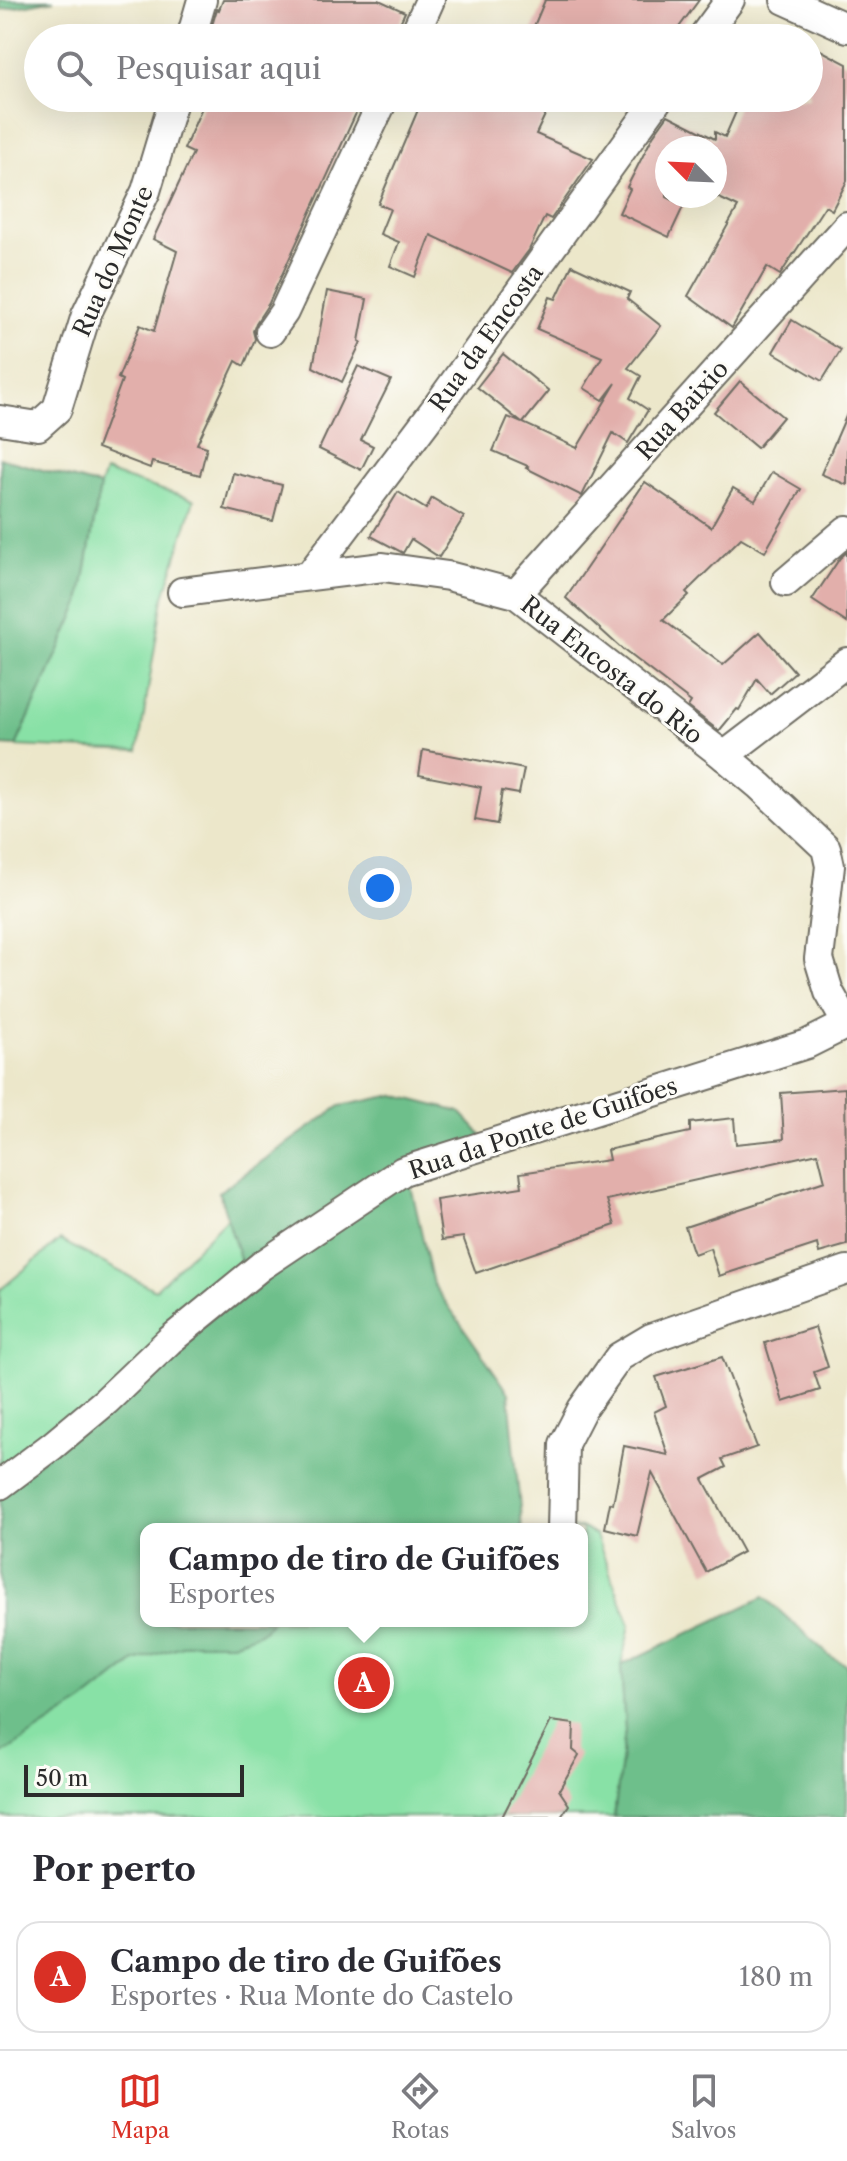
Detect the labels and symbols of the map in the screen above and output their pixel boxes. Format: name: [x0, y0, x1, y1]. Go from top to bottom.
north arrow: [655, 136, 727, 208]
street label: Rua do Monte: [67, 181, 159, 341]
street label: Rua da Encosta: [423, 258, 549, 417]
street label: Rua Baixio: [630, 354, 734, 466]
street label: Rua Encosta do Rio: [515, 590, 709, 750]
your location: [360, 868, 400, 908]
street label: Rua da Ponte de Guifões: [405, 1071, 681, 1185]
pin: A: [338, 1653, 390, 1713]
scale bar: [24, 1761, 244, 1797]

